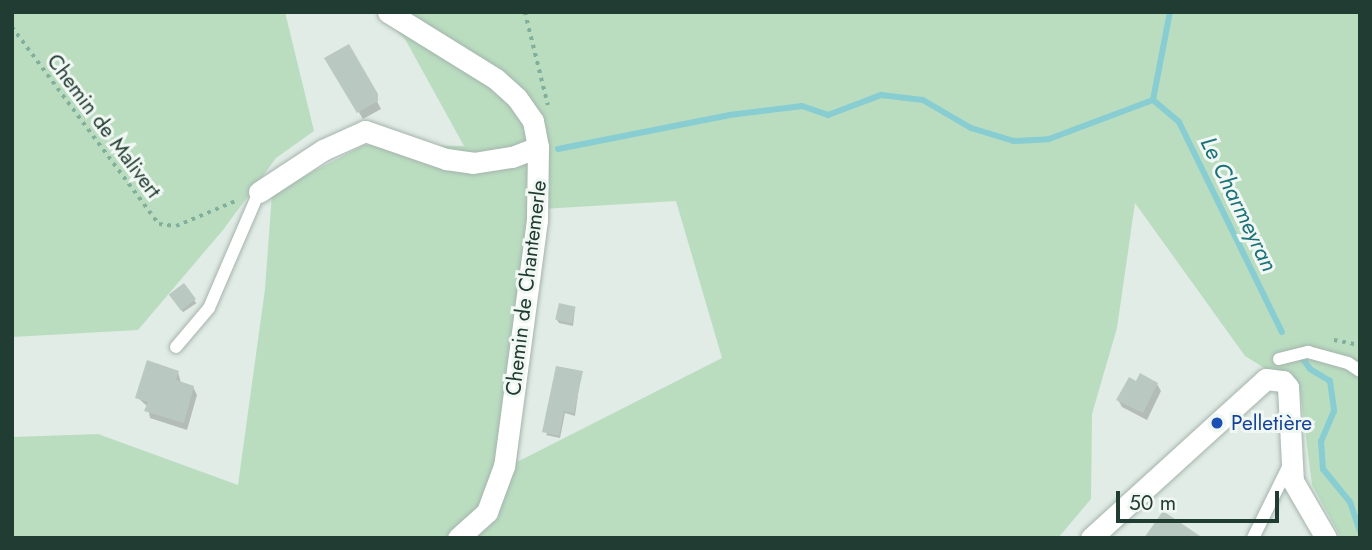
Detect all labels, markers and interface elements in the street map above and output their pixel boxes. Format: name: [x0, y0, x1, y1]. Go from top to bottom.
street label: Chemin de Malivert: [42, 49, 166, 203]
water label: Le Charmeyran: [1195, 132, 1283, 276]
street label: Chemin de Chantemerle: [500, 179, 552, 397]
place label: Pelletière: [1231, 410, 1312, 436]
marker: Pelletière: [1209, 415, 1225, 431]
scale bar: [1120, 476, 1283, 520]
text: 50 m: [1129, 488, 1176, 518]

